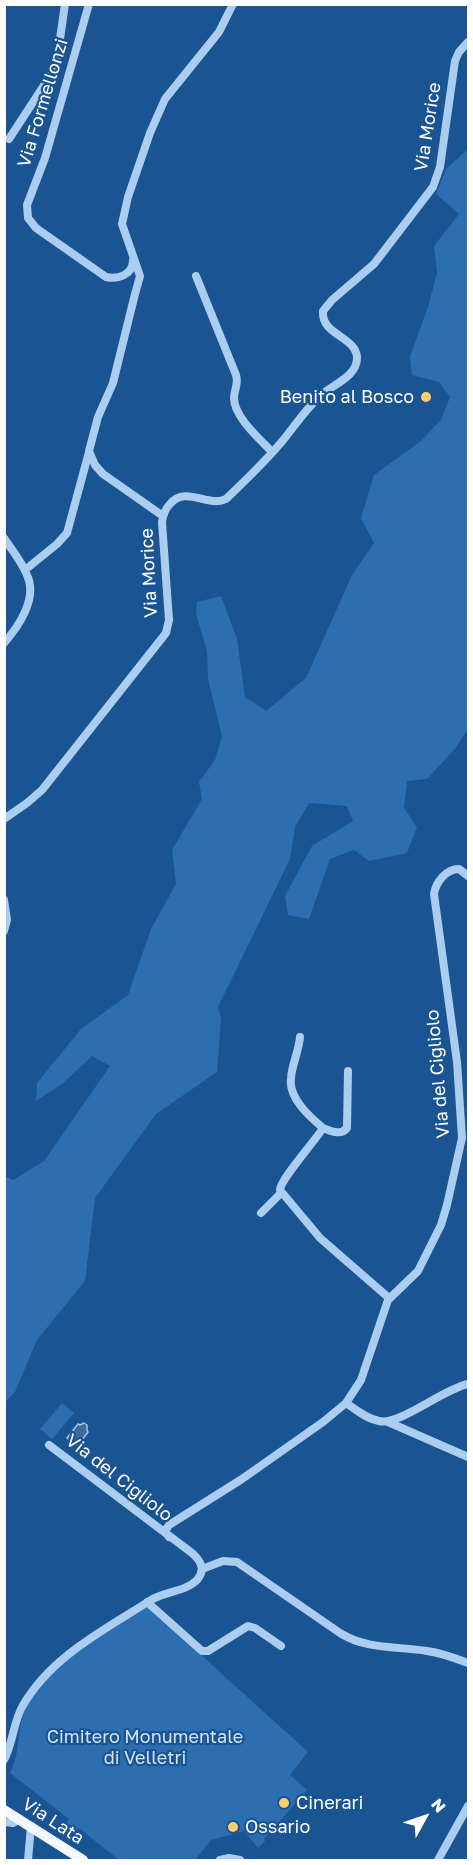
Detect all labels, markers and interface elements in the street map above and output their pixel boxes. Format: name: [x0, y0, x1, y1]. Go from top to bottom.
street label: Via Formellonzi: [13, 36, 73, 170]
street label: Via Morice: [410, 81, 446, 173]
place label: Benito al Bosco: [280, 386, 414, 408]
marker: Benito al Bosco: [419, 390, 433, 404]
street label: Via Morice: [136, 528, 162, 618]
street label: Via del Cigliolo: [422, 1009, 454, 1139]
street label: Via del Cigliolo: [61, 1430, 177, 1526]
park label: Cimitero Monumentale di Velletri: [47, 1726, 243, 1768]
north arrow: [395, 1787, 455, 1847]
place label: Cinerari: [296, 1792, 363, 1814]
street label: Via Lata: [18, 1793, 88, 1849]
text: N: [427, 1794, 450, 1817]
marker: Cinerari: [277, 1796, 291, 1810]
place label: Ossario: [245, 1816, 310, 1838]
marker: Ossario: [226, 1820, 240, 1834]

